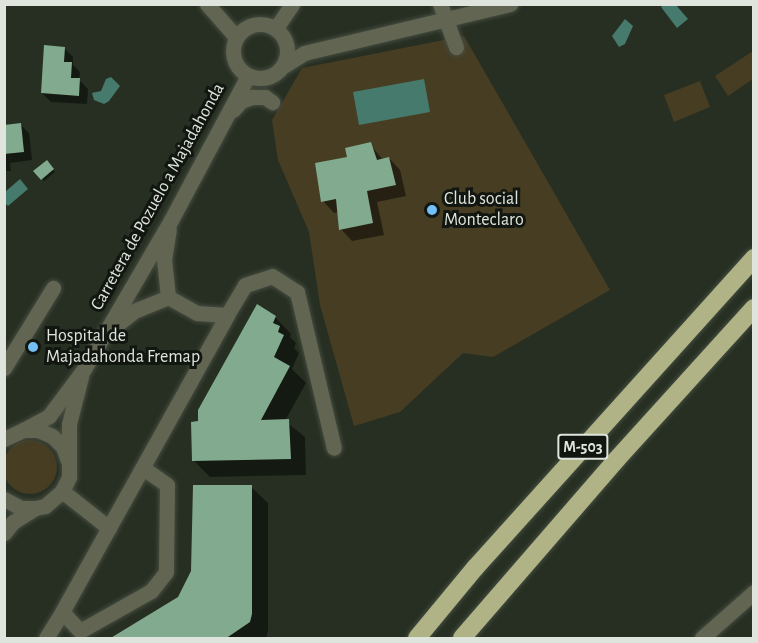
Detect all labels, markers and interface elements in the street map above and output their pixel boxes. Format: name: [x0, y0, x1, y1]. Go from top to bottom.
street label: Carretera de Pozuelo a Majadahonda: [86, 80, 230, 314]
place label: Club social Monteclaro: [444, 189, 524, 232]
marker: Club social Monteclaro: [425, 203, 439, 217]
place label: Hospital de Majadahonda Fremap: [46, 326, 200, 368]
marker: Hospital de Majadahonda Fremap: [24, 338, 42, 356]
road number: M-503: [556, 434, 610, 460]

